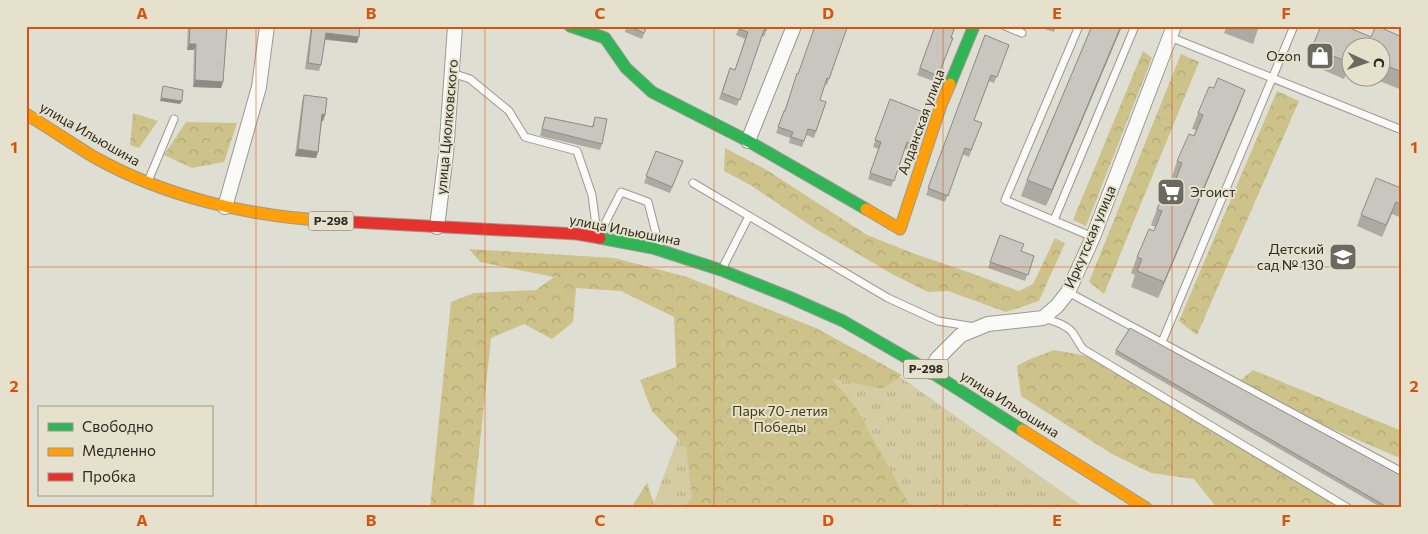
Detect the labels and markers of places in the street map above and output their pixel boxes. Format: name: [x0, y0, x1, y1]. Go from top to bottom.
shop icon: Ozon: [1305, 41, 1335, 71]
place label: Ozon: [1266, 47, 1301, 64]
supermarket icon: Эгоист: [1156, 177, 1186, 207]
place label: Эгоист: [1190, 183, 1236, 200]
place label: Детский сад № 130: [1257, 240, 1324, 273]
school or university icon: Детский сад № 130: [1328, 242, 1358, 272]

